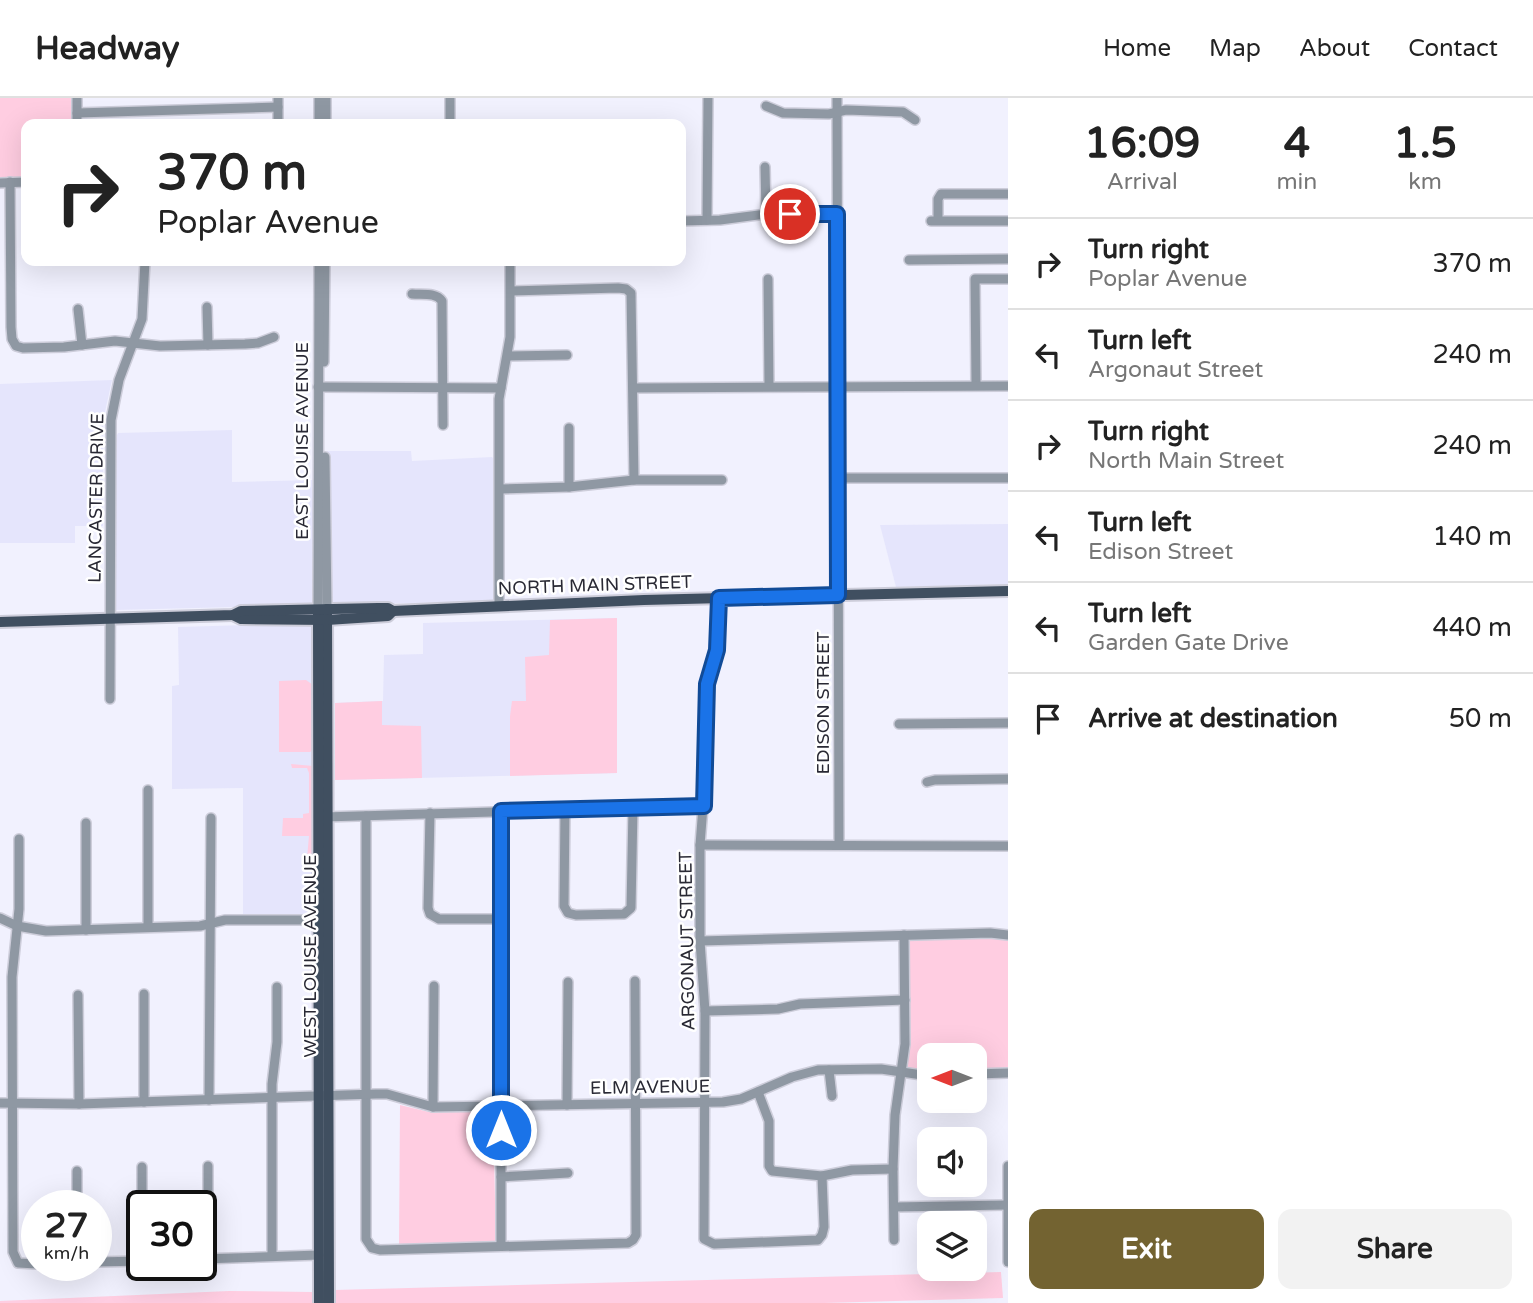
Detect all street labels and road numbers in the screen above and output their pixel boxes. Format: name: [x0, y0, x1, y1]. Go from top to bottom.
street label: EAST LOUISE AVENUE: [291, 342, 313, 540]
street label: LANCASTER DRIVE: [84, 413, 108, 583]
street label: NORTH MAIN STREET: [498, 571, 693, 599]
street label: EDISON STREET: [812, 631, 834, 775]
street label: ARGONAUT STREET: [674, 851, 700, 1031]
street label: WEST LOUISE AVENUE: [299, 855, 321, 1057]
street label: ELM AVENUE: [590, 1075, 710, 1099]

